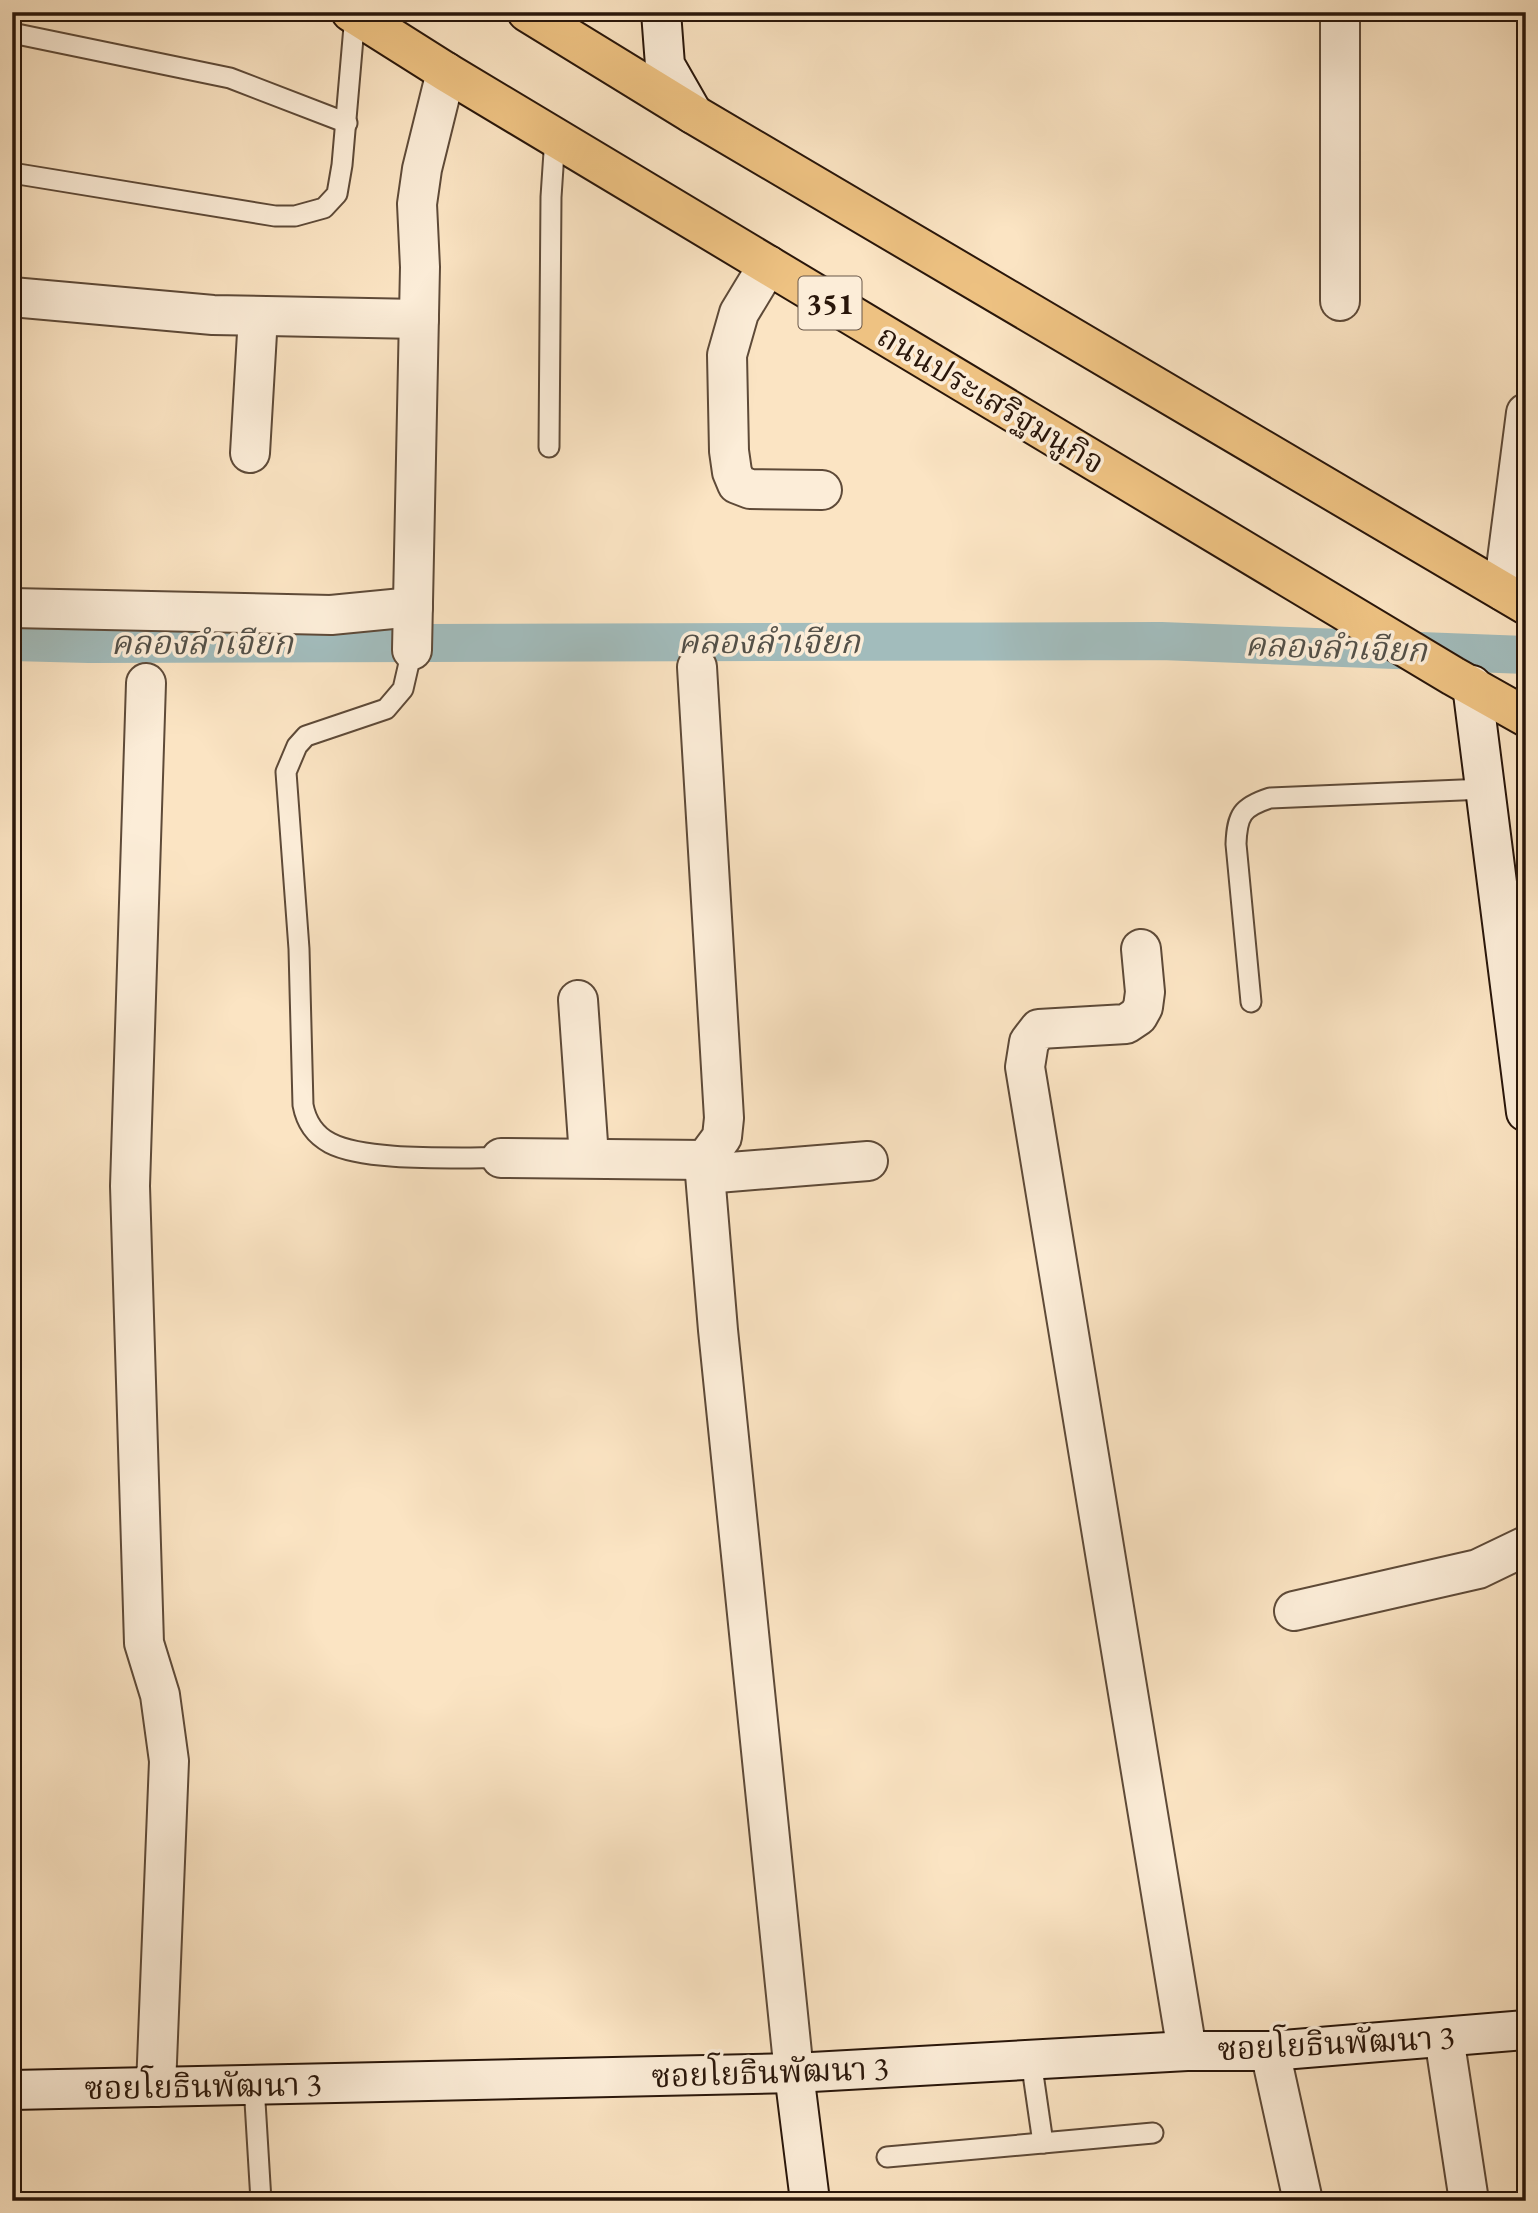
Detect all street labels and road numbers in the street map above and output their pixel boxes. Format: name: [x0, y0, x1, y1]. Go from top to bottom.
road number: 351: [798, 276, 862, 330]
street label: ถนนประเสริฐมนูกิจ: [870, 315, 1112, 483]
street label: ซอยโยธินพัฒนา 3: [1216, 2015, 1456, 2070]
street label: ซอยโยธินพัฒนา 3: [651, 2046, 889, 2097]
street label: ซอยโยธินพัฒนา 3: [84, 2062, 322, 2109]

